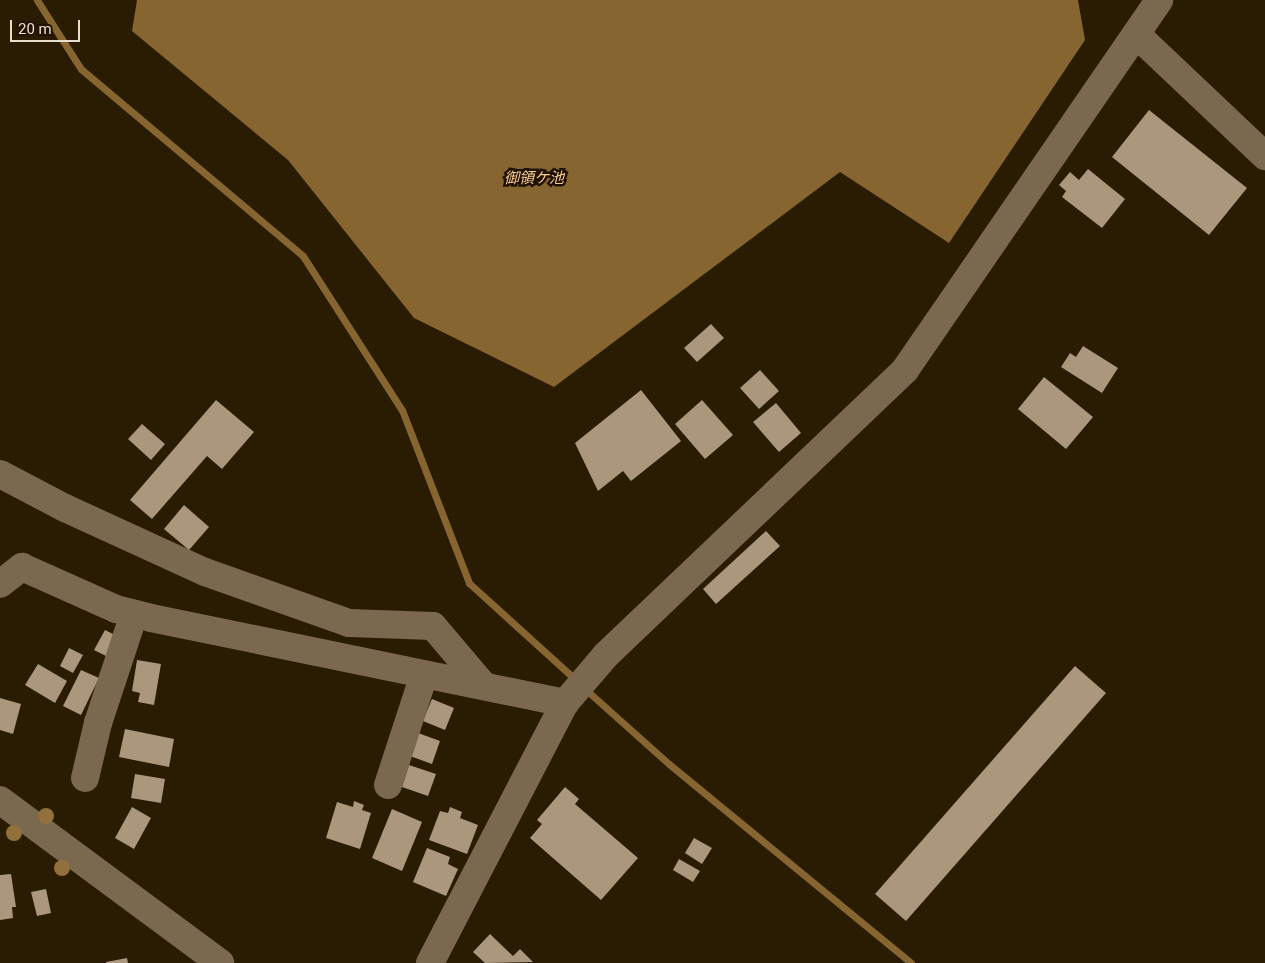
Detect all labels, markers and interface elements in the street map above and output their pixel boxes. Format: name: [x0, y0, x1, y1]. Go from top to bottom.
scale bar: [12, 10, 82, 42]
text: 20 m: [18, 20, 52, 38]
water label: 御領ケ池: [504, 170, 564, 188]

